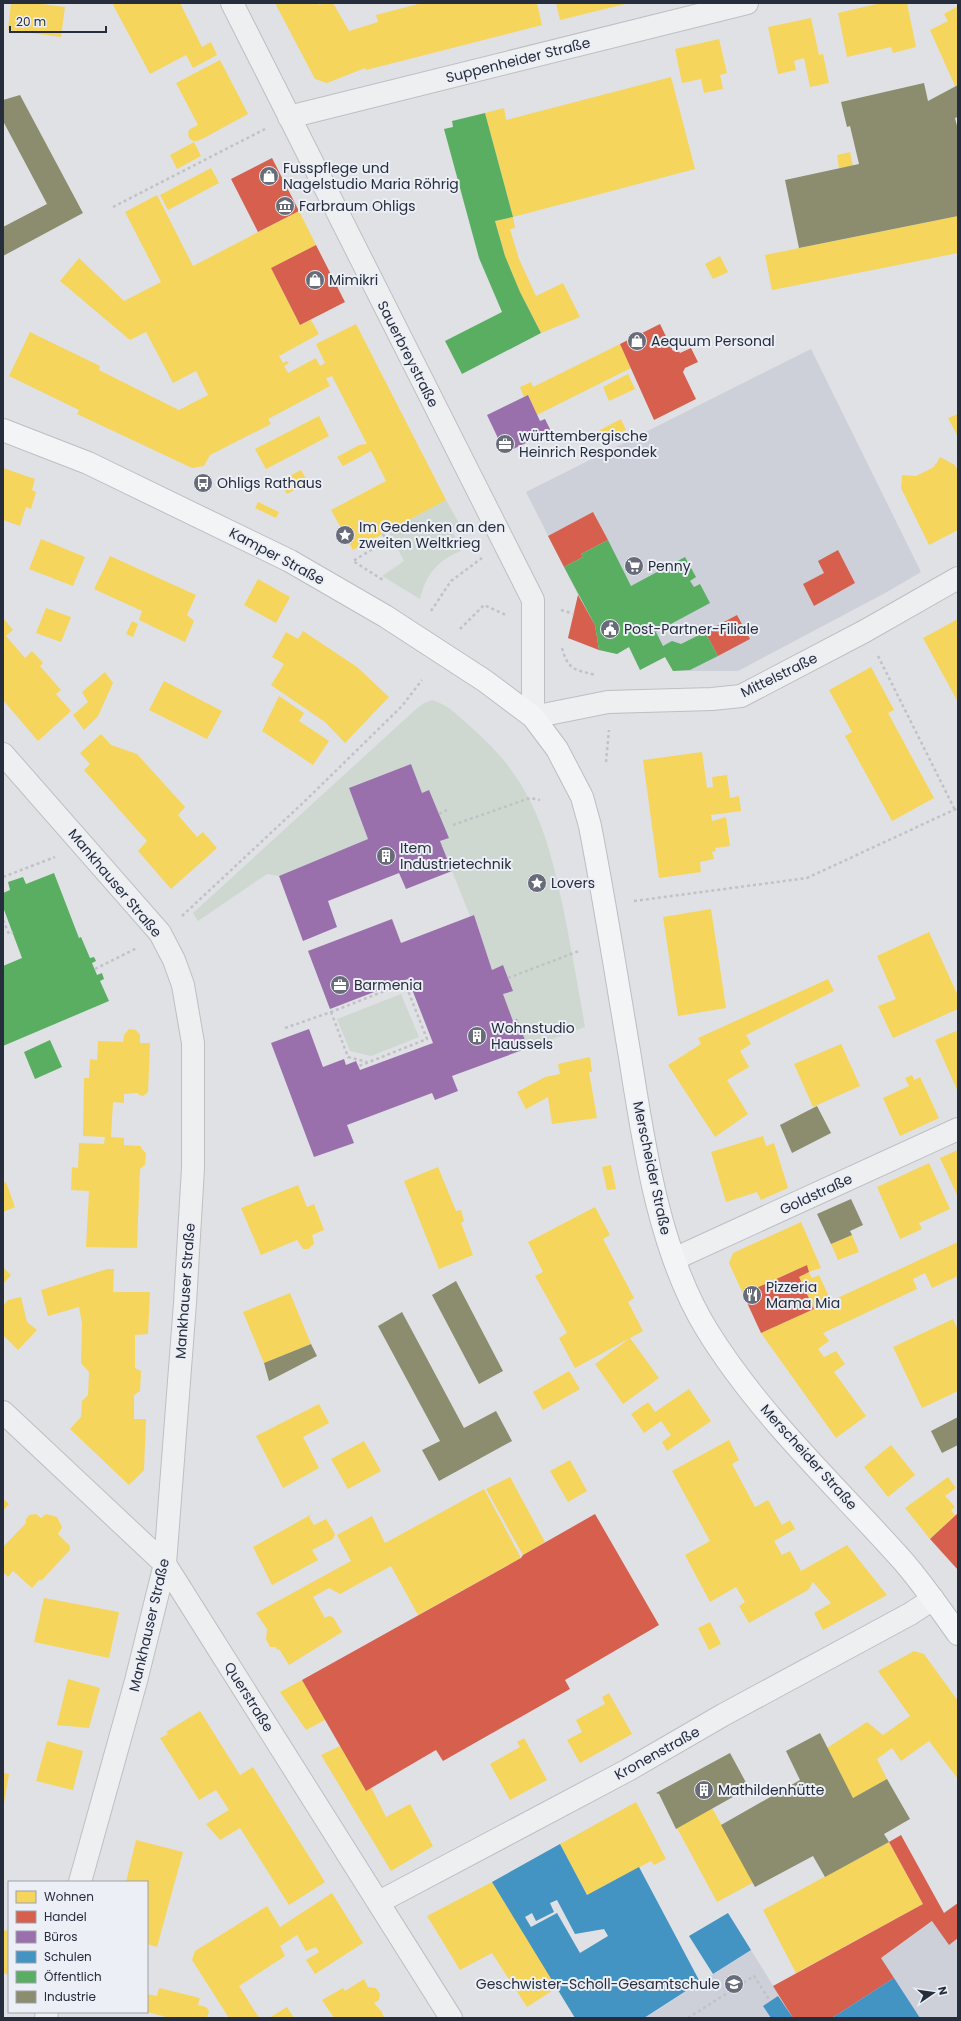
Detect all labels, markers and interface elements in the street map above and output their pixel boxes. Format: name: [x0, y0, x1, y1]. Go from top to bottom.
scale bar: [10, 8, 106, 34]
text: 20 m: [16, 13, 46, 30]
street label: Suppenheider Straße: [444, 32, 593, 88]
place label: Fusspflege und Nagelstudio Maria Röhrig: [283, 158, 459, 194]
shop icon: Fusspflege und Nagelstudio Maria Röhrig: [258, 165, 280, 187]
museum icon: Farbraum Ohligs: [274, 195, 296, 217]
place label: Farbraum Ohligs: [299, 196, 416, 216]
shop icon: Mimikri: [304, 269, 326, 291]
place label: Mimikri: [329, 270, 378, 290]
street label: Sauerbreystraße: [373, 297, 444, 411]
shop icon: Aequum Personal: [626, 330, 648, 352]
place label: Aequum Personal: [651, 331, 775, 351]
place label: württembergische Heinrich Respondek: [519, 426, 658, 462]
office icon: württembergische Heinrich Respondek: [494, 433, 516, 455]
bus stop icon: Ohligs Rathaus: [192, 472, 214, 494]
place label: Ohligs Rathaus: [217, 473, 322, 493]
place label: Im Gedenken an den zweiten Weltkrieg: [359, 517, 505, 553]
street label: Kamper Straße: [226, 522, 329, 590]
place icon: Im Gedenken an den zweiten Weltkrieg: [334, 524, 356, 546]
supermarket icon: Penny: [623, 555, 645, 577]
place label: Penny: [648, 556, 691, 576]
public building icon: Post-Partner-Filiale: [599, 618, 621, 640]
place label: Post-Partner-Filiale: [624, 619, 759, 639]
street label: Mittelstraße: [737, 648, 821, 702]
street label: Mankhauser Straße: [64, 824, 167, 942]
place label: Item Industrietechnik: [400, 838, 512, 874]
building icon: Item Industrietechnik: [375, 845, 397, 867]
place icon: Lovers: [526, 872, 548, 894]
place label: Lovers: [551, 873, 595, 893]
office icon: Barmenia: [329, 974, 351, 996]
place label: Barmenia: [354, 975, 422, 995]
place label: Wohnstudio Haussels: [491, 1018, 575, 1054]
building icon: Wohnstudio Haussels: [466, 1025, 488, 1047]
street label: Merscheider Straße: [628, 1099, 676, 1237]
street label: Goldstraße: [776, 1168, 856, 1220]
street label: Mankhauser Straße: [170, 1222, 200, 1360]
place label: Pizzeria Mama Mia: [766, 1277, 840, 1313]
restaurant icon: Pizzeria Mama Mia: [741, 1284, 763, 1306]
street label: Merscheider Straße: [756, 1400, 862, 1515]
street label: Mankhauser Straße: [124, 1556, 174, 1694]
street label: Querstraße: [220, 1658, 279, 1736]
street label: Kronenstraße: [611, 1721, 703, 1785]
building icon: Mathildenhütte: [693, 1779, 715, 1801]
place label: Mathildenhütte: [718, 1780, 825, 1800]
legend: [8, 1881, 148, 2013]
text: Wohnen: [44, 1888, 94, 1905]
text: Handel: [44, 1908, 87, 1925]
text: Büros: [44, 1928, 77, 1945]
text: Schulen: [44, 1948, 92, 1965]
text: Öffentlich: [44, 1968, 102, 1985]
school or university icon: Geschwister-Scholl-Gesamtschule: [723, 1973, 745, 1995]
north arrow: [913, 1973, 953, 2013]
place label: Geschwister-Scholl-Gesamtschule: [476, 1974, 720, 1994]
text: N: [934, 1985, 951, 1997]
text: Industrie: [44, 1988, 96, 2005]

